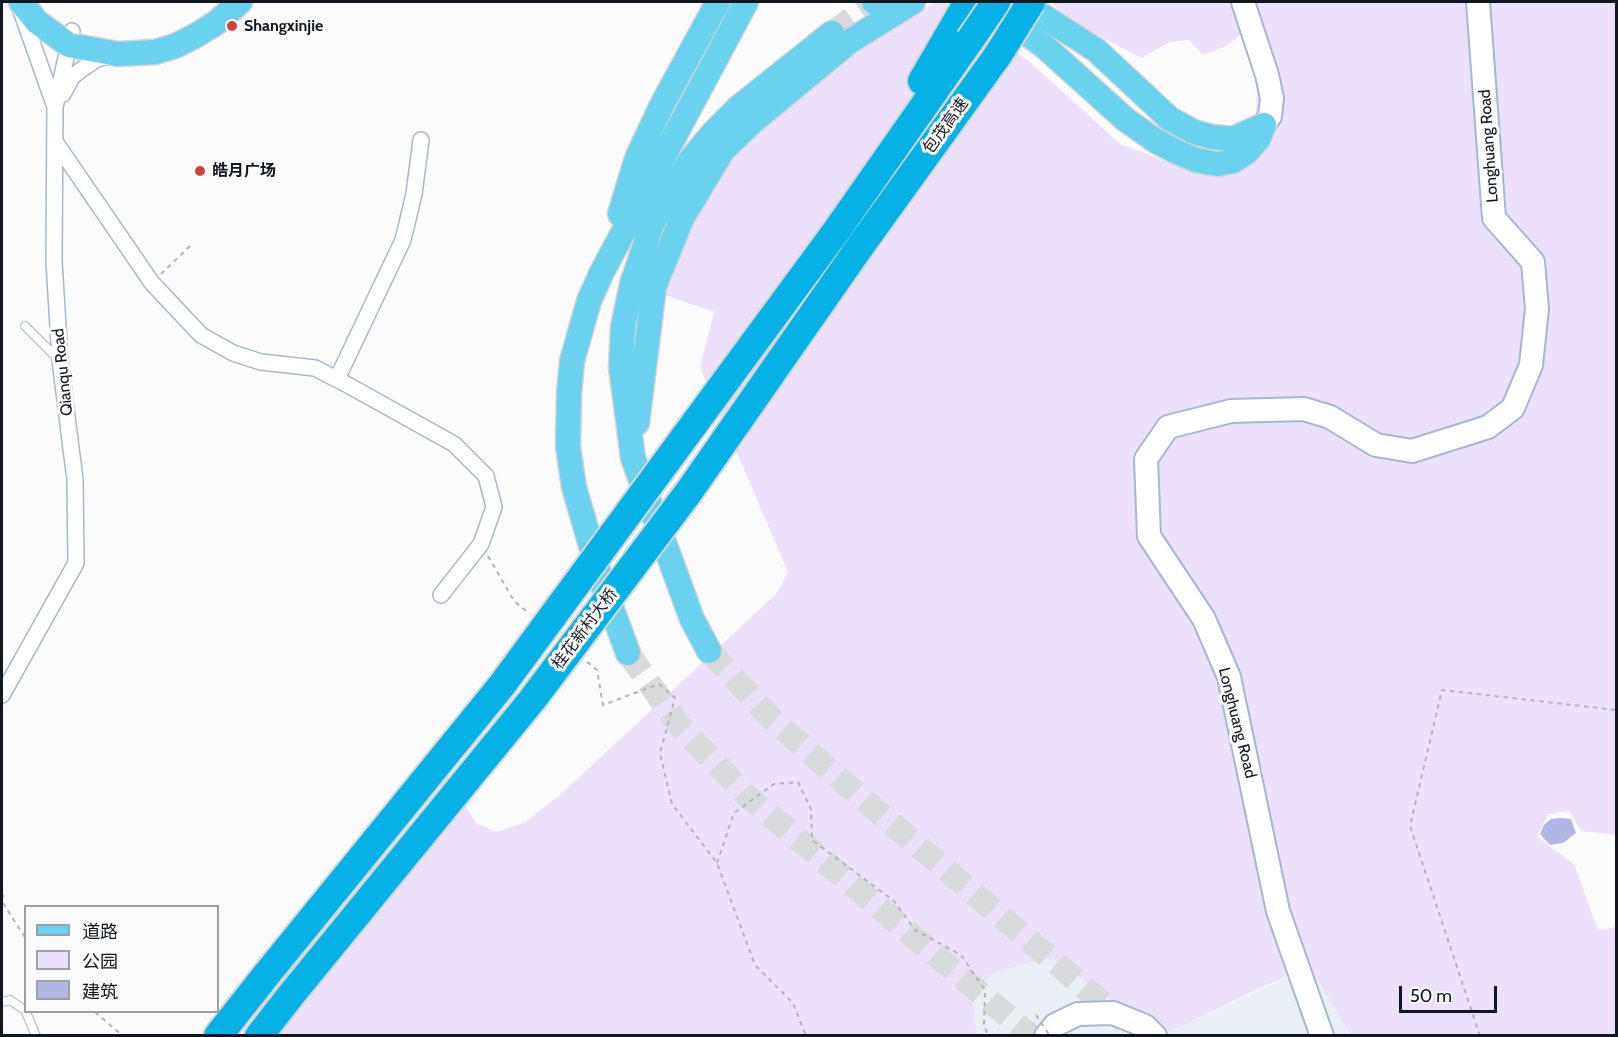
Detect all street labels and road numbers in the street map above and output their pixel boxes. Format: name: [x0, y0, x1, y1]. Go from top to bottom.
street label: Longhuang Road: [1475, 89, 1503, 203]
street label: 包茂高速: [919, 94, 973, 158]
street label: Qianqu Road: [49, 327, 77, 417]
street label: 桂花新村大桥: [548, 585, 622, 673]
street label: Longhuang Road: [1214, 666, 1260, 780]

